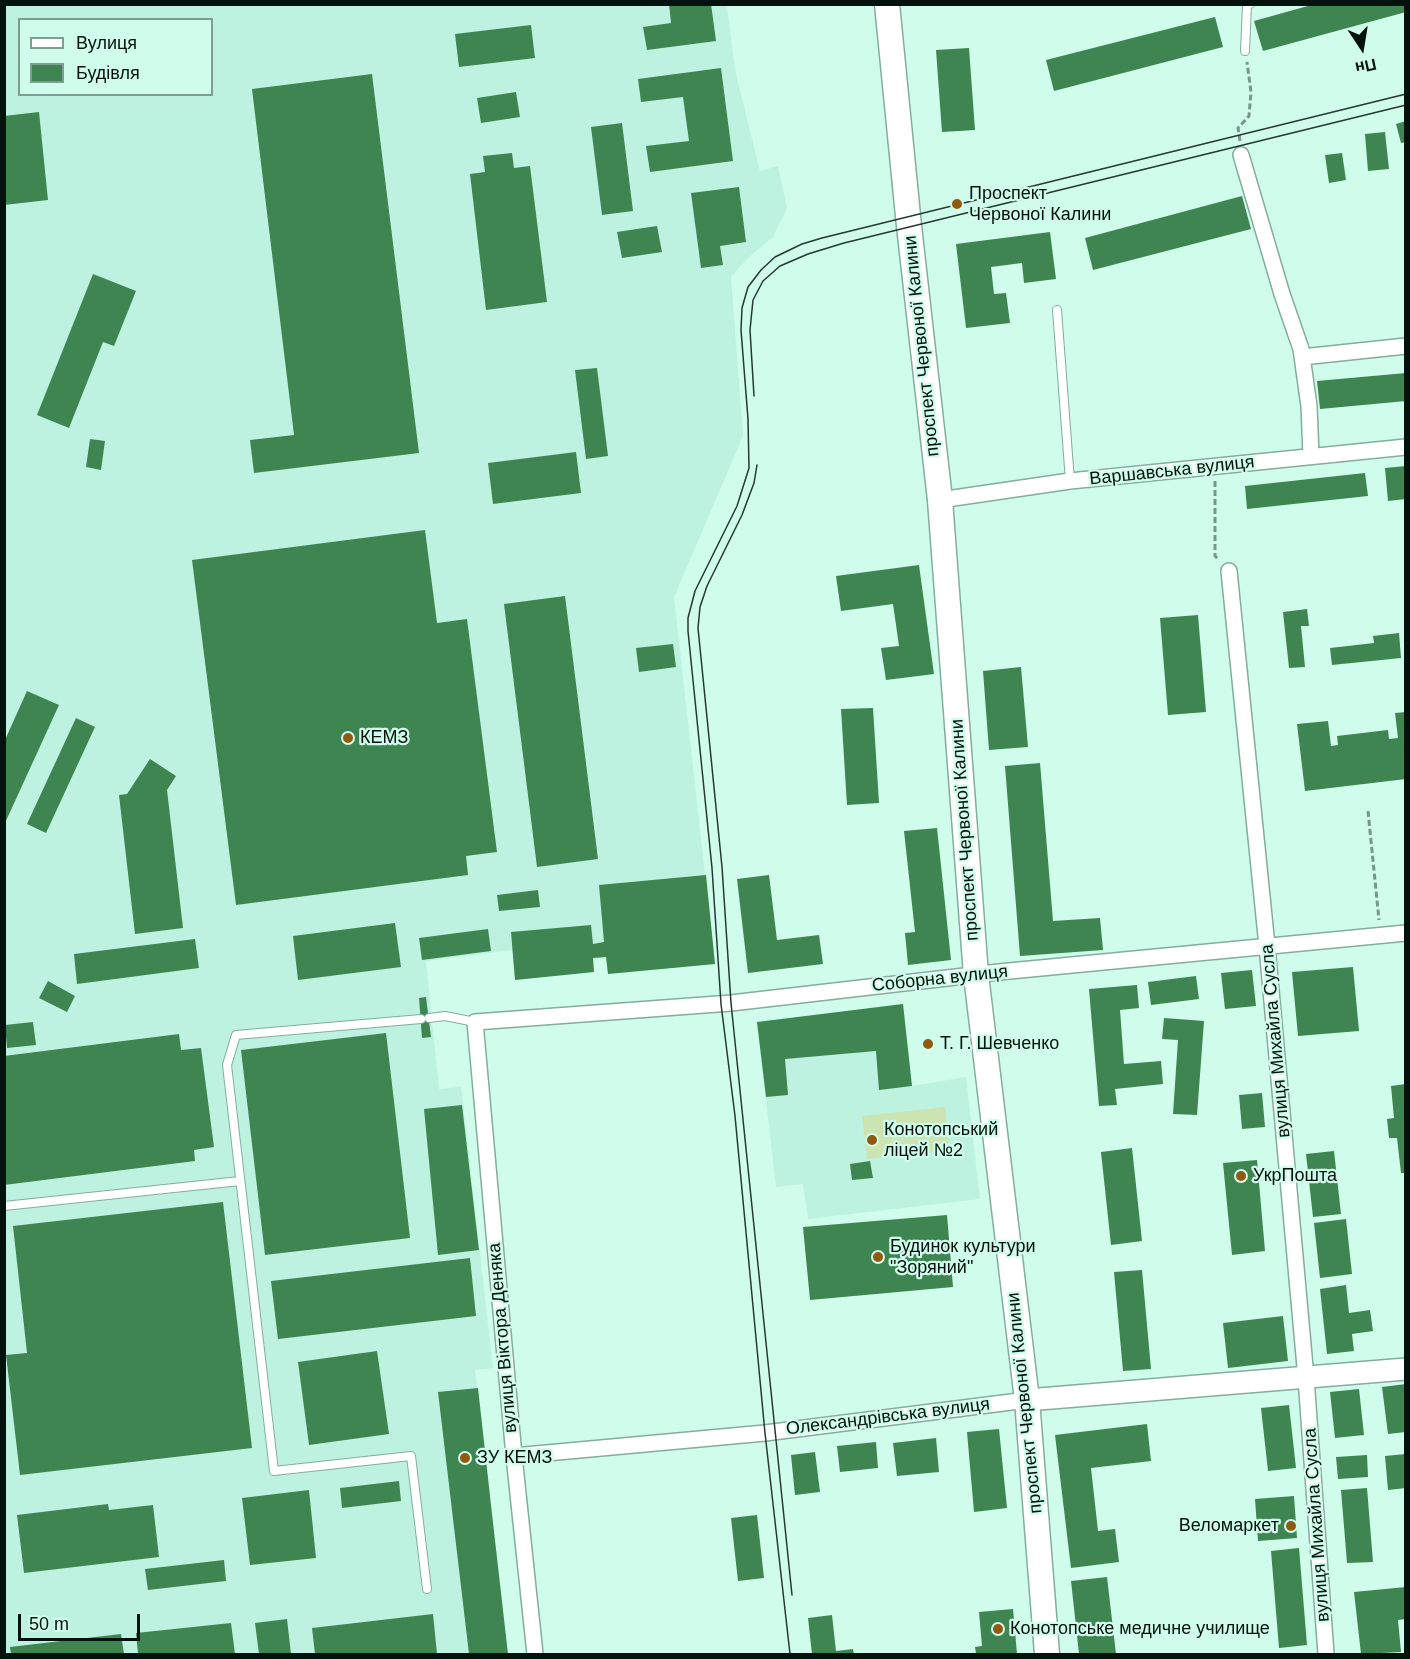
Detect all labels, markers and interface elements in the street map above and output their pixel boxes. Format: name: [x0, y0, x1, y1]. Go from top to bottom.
legend: [18, 18, 213, 96]
north arrow: [1332, 18, 1392, 78]
text: Вулиця: [76, 33, 137, 53]
text: Пн: [1354, 56, 1378, 77]
text: Будівля: [76, 63, 140, 83]
place label: Проспект Червоної Калини: [969, 183, 1111, 226]
marker: Проспект Червоної Калини: [950, 197, 964, 211]
street label: проспект Червоної Калини: [900, 234, 944, 458]
street label: Варшавська вулиця: [1088, 452, 1256, 490]
street label: проспект Червоної Калини: [946, 718, 984, 942]
place label: КЕМЗ: [360, 727, 408, 749]
marker: КЕМЗ: [341, 731, 355, 745]
street label: вулиця Михайла Сусла: [1257, 943, 1295, 1139]
street label: Соборна вулиця: [871, 961, 1009, 997]
place label: Т. Г. Шевченко: [940, 1033, 1059, 1055]
marker: Т. Г. Шевченко: [921, 1037, 935, 1051]
place label: Конотопський ліцей №2: [884, 1119, 998, 1162]
marker: Конотопський ліцей №2: [865, 1133, 879, 1147]
place label: УкрПошта: [1253, 1165, 1337, 1187]
marker: УкрПошта: [1234, 1169, 1248, 1183]
place label: Будинок культури "Зоряний": [890, 1236, 1036, 1278]
street label: вулиця Віктора Деняка: [484, 1242, 522, 1434]
marker: Будинок культури "Зоряний": [871, 1250, 885, 1264]
street label: проспект Червоної Калини: [1003, 1291, 1047, 1515]
street label: Олександрівська вулиця: [785, 1394, 991, 1440]
street label: вулиця Михайла Сусла: [1299, 1427, 1335, 1623]
place label: ЗУ КЕМЗ: [477, 1447, 552, 1469]
marker: ЗУ КЕМЗ: [458, 1451, 472, 1465]
place label: Веломаркет: [1179, 1515, 1279, 1537]
marker: Веломаркет: [1284, 1519, 1298, 1533]
scale bar: [21, 1602, 142, 1640]
text: 50 m: [29, 1614, 69, 1634]
place label: Конотопське медичне училище: [1010, 1618, 1270, 1640]
marker: Конотопське медичне училище: [991, 1622, 1005, 1636]

